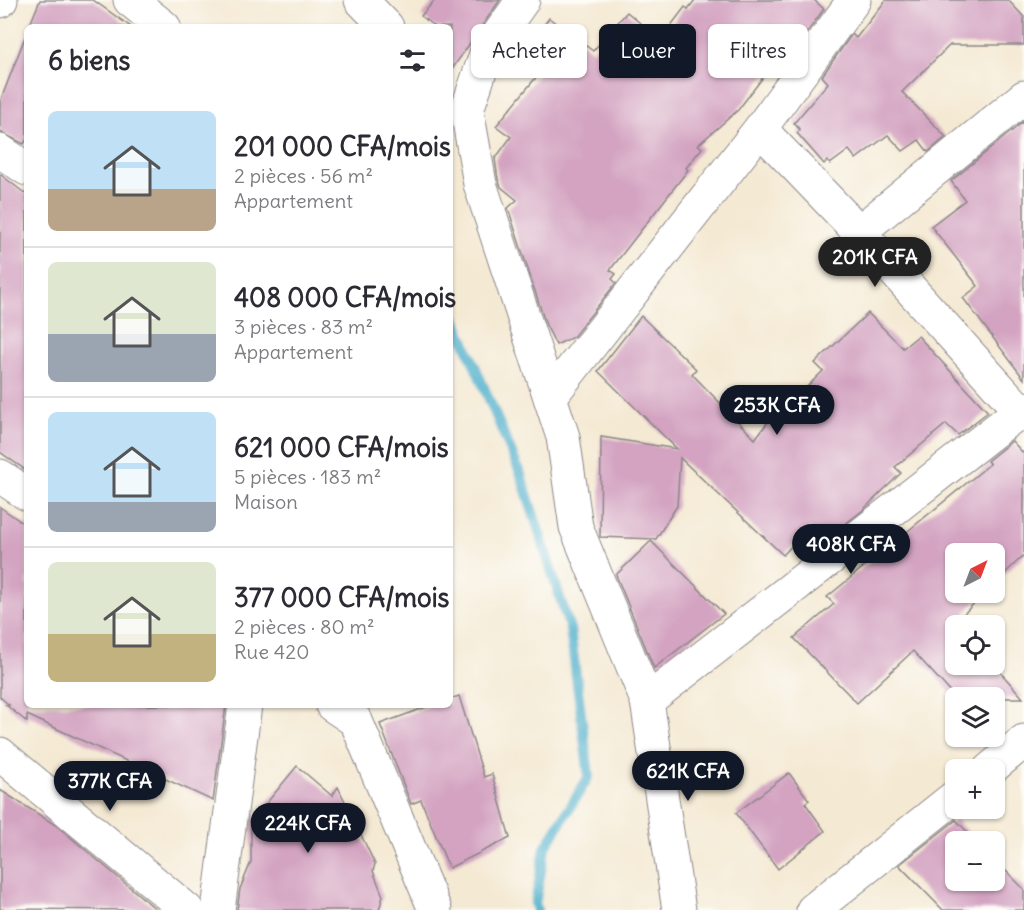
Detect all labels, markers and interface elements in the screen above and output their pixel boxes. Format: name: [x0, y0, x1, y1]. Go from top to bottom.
chip: Acheter: [471, 24, 587, 78]
chip: Louer: [599, 24, 696, 78]
chip: Filtres: [708, 24, 808, 78]
text: 6 biens: [48, 44, 130, 77]
icon: filters: [396, 44, 429, 77]
text: 201 000 CFA/mois: [234, 130, 451, 163]
icon: home: [96, 135, 168, 207]
text: 2 pièces · 56 m²: [234, 163, 373, 188]
text: Appartement: [234, 188, 353, 213]
pin: 201K CFA: [813, 237, 937, 288]
text: 201K CFA: [832, 244, 918, 269]
text: 408 000 CFA/mois: [234, 281, 456, 314]
icon: home: [96, 286, 168, 358]
text: 3 pièces · 83 m²: [234, 314, 373, 339]
text: Appartement: [234, 339, 353, 364]
pin: 253K CFA: [715, 385, 839, 436]
text: 253K CFA: [733, 392, 821, 417]
text: 621 000 CFA/mois: [234, 431, 449, 464]
icon: home: [96, 436, 168, 508]
text: 5 pièces · 183 m²: [234, 464, 381, 489]
text: Maison: [234, 489, 298, 514]
pin: 408K CFA: [789, 524, 913, 575]
text: 408K CFA: [806, 531, 896, 556]
north arrow: [945, 543, 1005, 603]
map controls: [945, 543, 1005, 891]
text: 377 000 CFA/mois: [234, 581, 449, 614]
icon: home: [96, 586, 168, 658]
text: 2 pièces · 80 m²: [234, 614, 375, 639]
button: locate: [945, 615, 1005, 675]
text: Rue 420: [234, 639, 309, 664]
button: layers: [945, 687, 1005, 747]
pin: 621K CFA: [626, 751, 750, 802]
text: 621K CFA: [646, 758, 730, 783]
button: +: [945, 759, 1005, 819]
pin: 377K CFA: [48, 761, 172, 812]
text: 377K CFA: [68, 768, 152, 793]
pin: 224K CFA: [246, 803, 370, 854]
text: 224K CFA: [265, 810, 351, 835]
button: −: [945, 831, 1005, 891]

